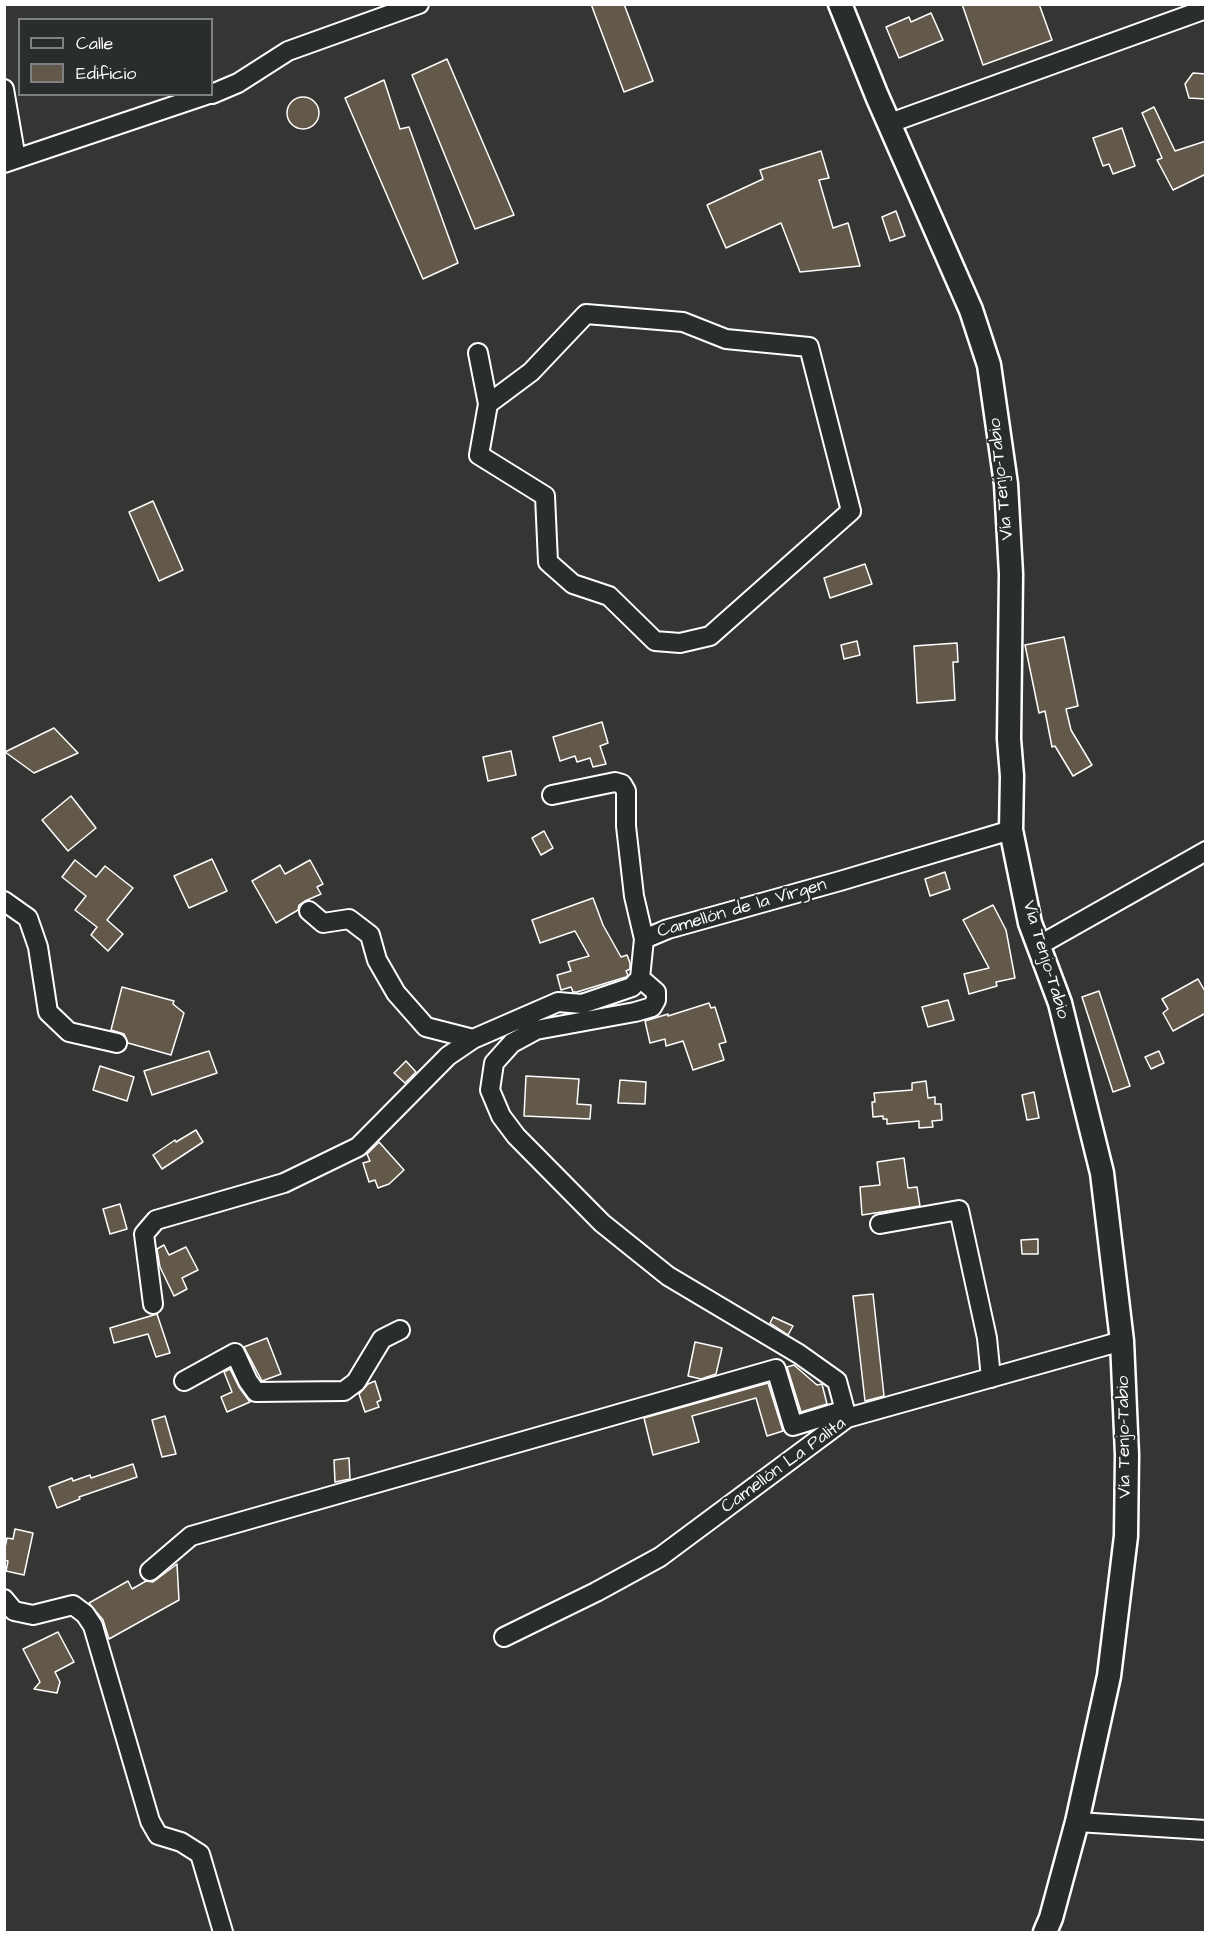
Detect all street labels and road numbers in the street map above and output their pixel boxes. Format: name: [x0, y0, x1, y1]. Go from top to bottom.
street label: Vía Tenjo-Tabio: [985, 417, 1019, 541]
street label: Camellón de la Virgen: [655, 875, 829, 943]
street label: Vía Tenjo-Tabio: [1017, 898, 1073, 1022]
street label: Vía Tenjo-Tabio: [1113, 1376, 1137, 1498]
street label: Camellón La Palita: [717, 1413, 851, 1519]

